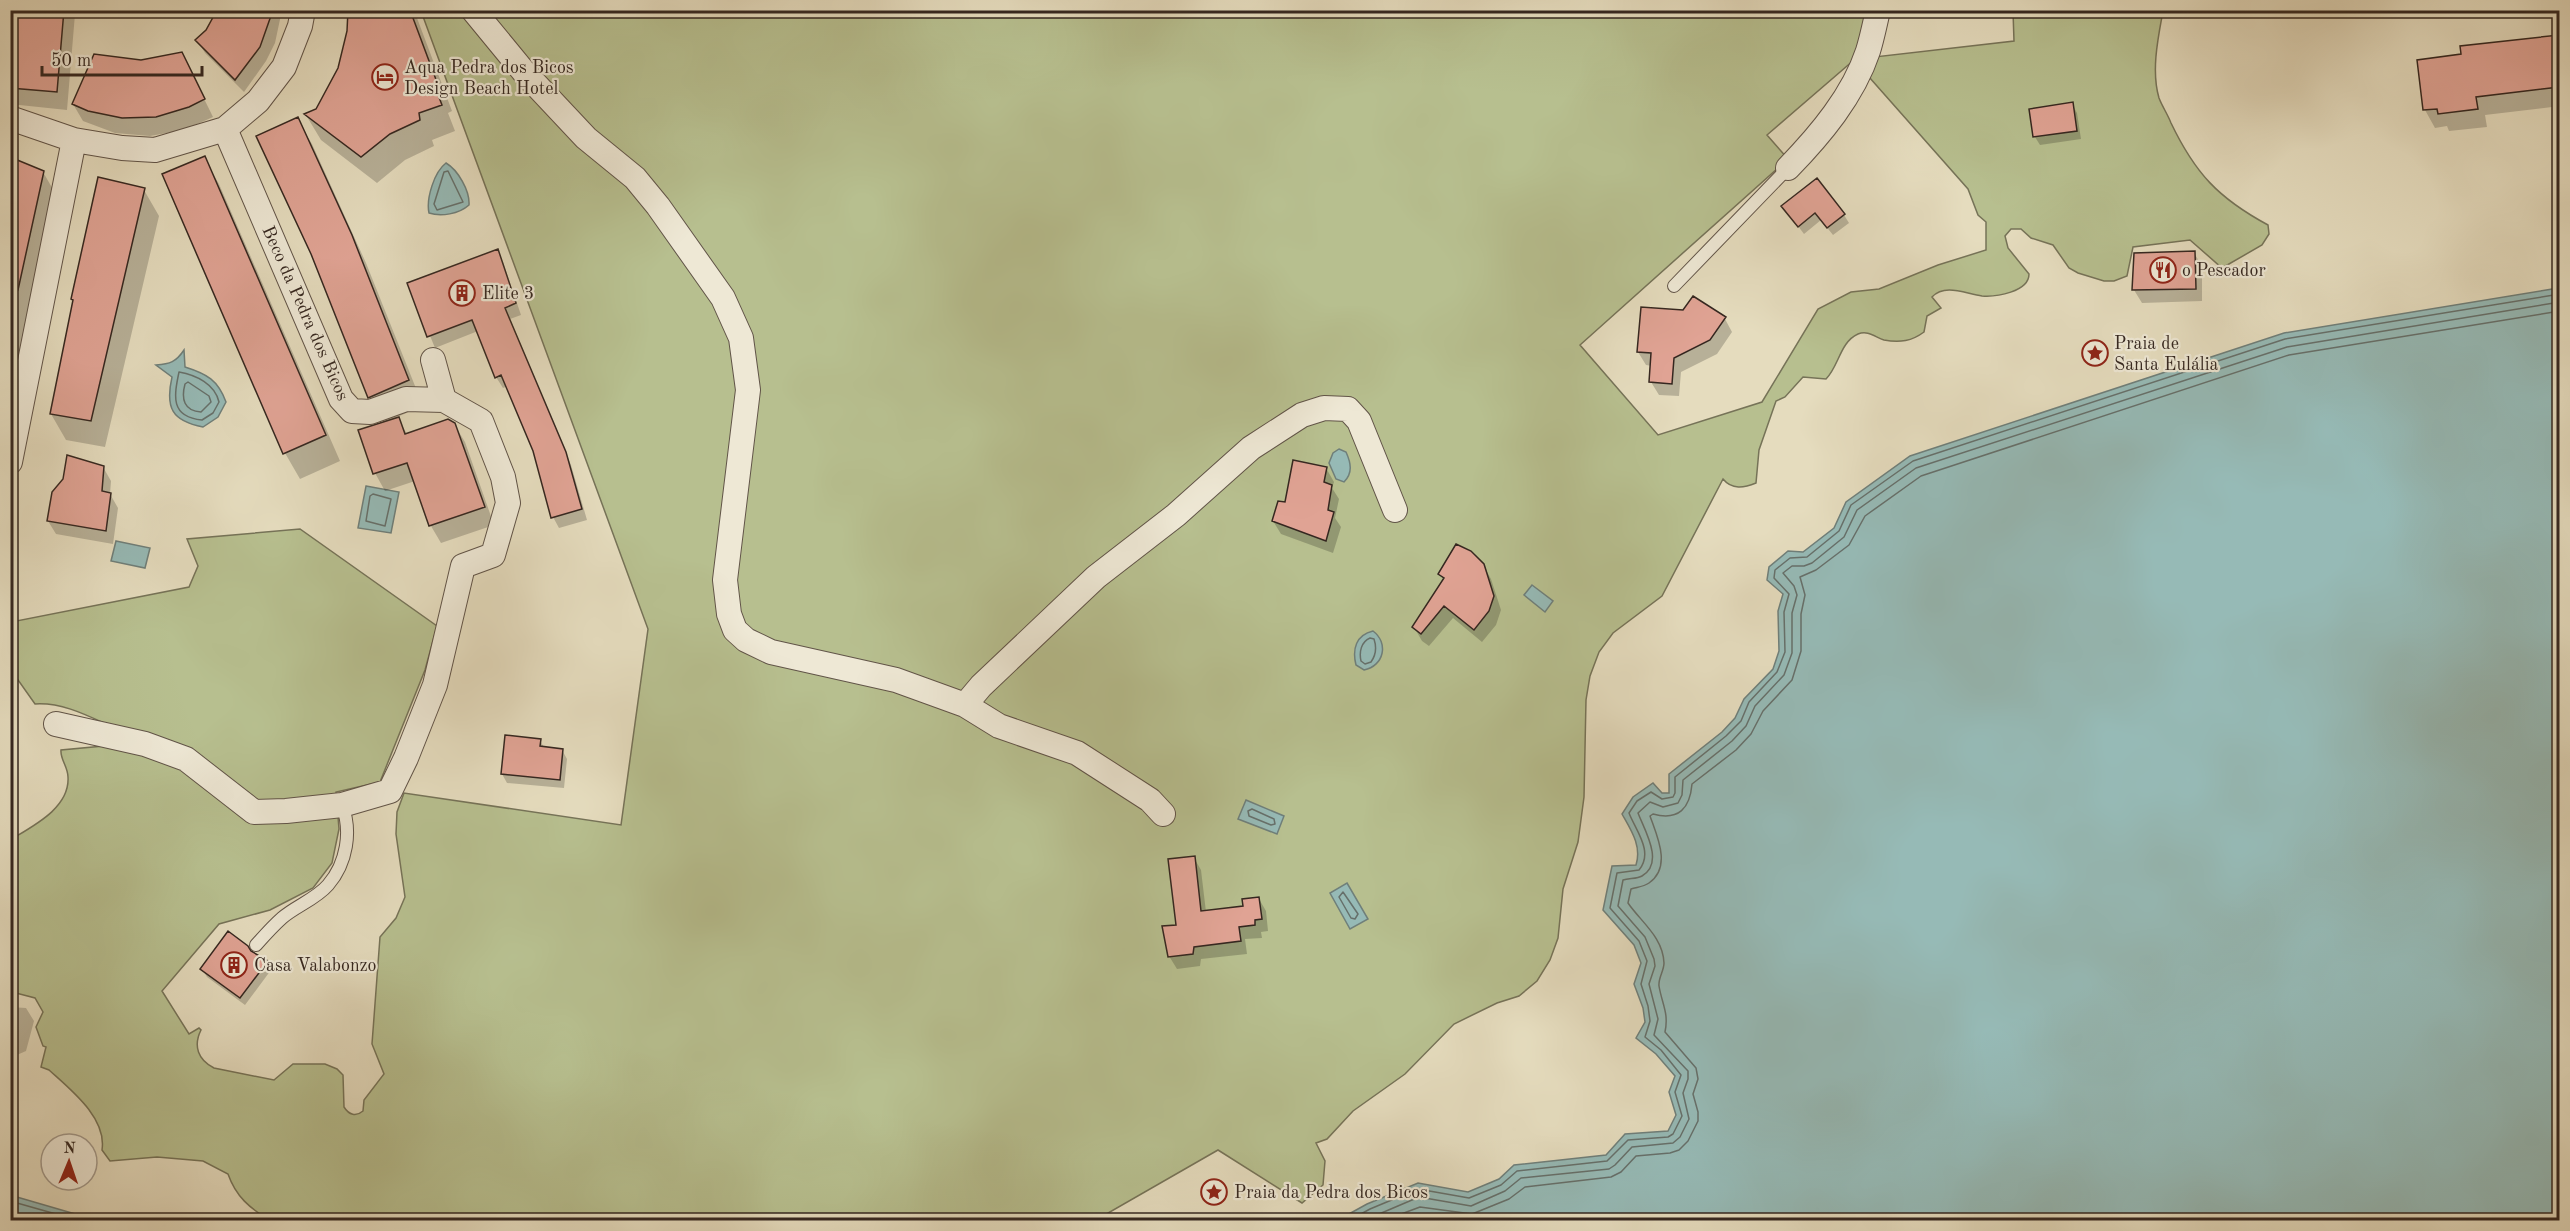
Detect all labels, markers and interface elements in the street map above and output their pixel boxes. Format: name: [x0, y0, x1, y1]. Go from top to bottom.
scale bar: [42, 39, 202, 77]
text: 50 m: [51, 52, 91, 70]
place label: Aqua Pedra dos Bicos Design Beach Hotel: [404, 59, 574, 98]
hotel icon: Aqua Pedra dos Bicos Design Beach Hotel: [370, 62, 400, 92]
street label: Beco da Pedra dos Bicos: [258, 223, 352, 404]
restaurant icon: o Pescador: [2148, 255, 2178, 285]
place label: o Pescador: [2182, 262, 2266, 280]
building icon: Elite 3: [447, 278, 477, 308]
place label: Elite 3: [482, 285, 534, 303]
place label: Praia de Santa Eulália: [2114, 335, 2219, 374]
place icon: Praia de Santa Eulália: [2080, 338, 2110, 368]
building icon: Casa Valabonzo: [219, 950, 249, 980]
place label: Casa Valabonzo: [254, 957, 377, 975]
north arrow: [39, 1132, 99, 1192]
text: N: [63, 1141, 77, 1157]
place icon: Praia da Pedra dos Bicos: [1199, 1177, 1229, 1207]
place label: Praia da Pedra dos Bicos: [1234, 1184, 1428, 1202]

